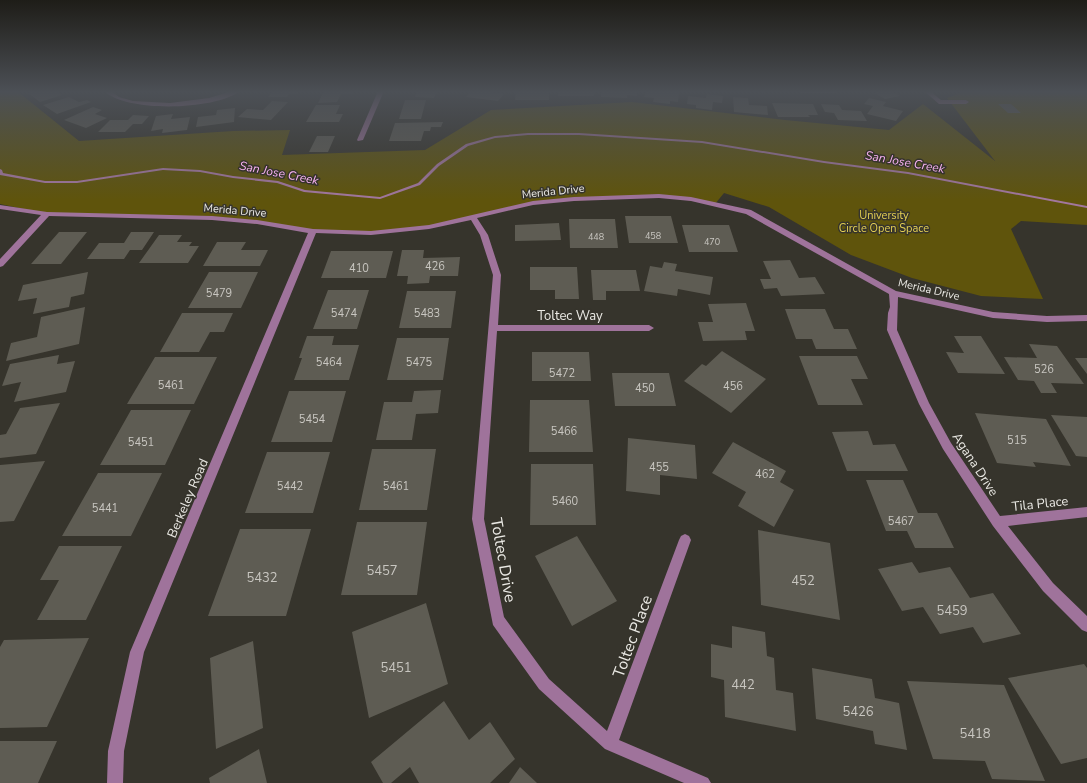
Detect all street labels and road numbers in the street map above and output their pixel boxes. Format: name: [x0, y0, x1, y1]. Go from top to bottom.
street label: Merida Drive: [521, 181, 585, 202]
street label: Merida Drive: [203, 200, 267, 221]
street label: Merida Drive: [897, 275, 961, 304]
street label: Toltec Way: [537, 307, 603, 325]
street label: Agana Drive: [948, 429, 1002, 500]
street label: Berkeley Road: [163, 456, 213, 541]
street label: Tila Place: [1011, 492, 1069, 516]
street label: Toltec Drive: [485, 516, 521, 604]
street label: Toltec Place: [608, 592, 658, 681]

